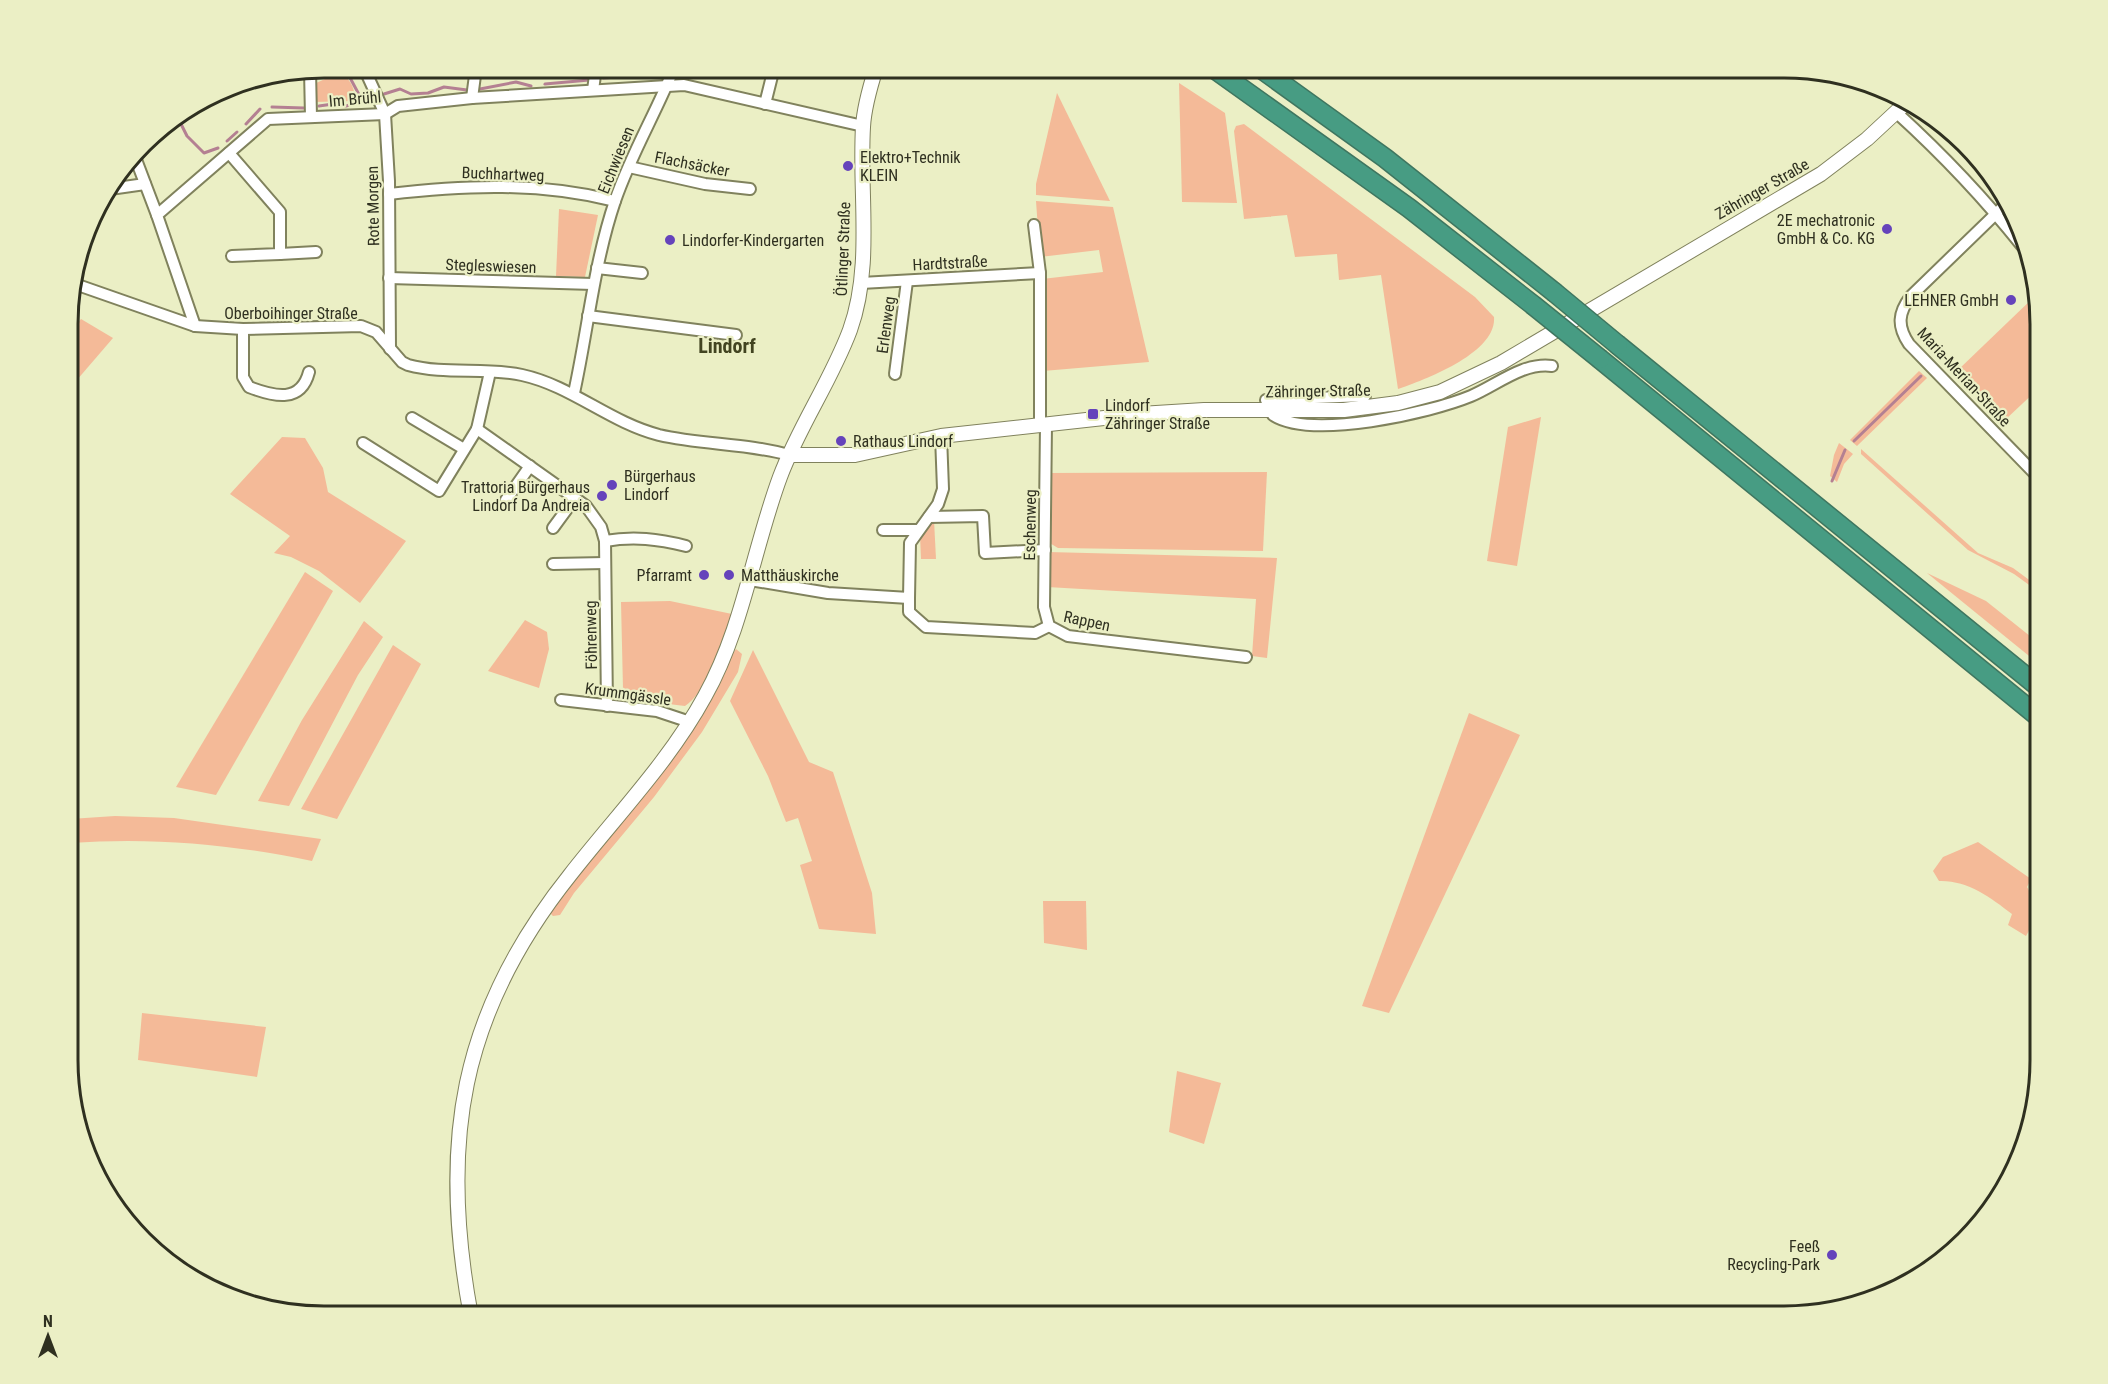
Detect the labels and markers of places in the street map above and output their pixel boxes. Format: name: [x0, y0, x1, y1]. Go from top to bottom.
place label: Elektro+Technik KLEIN: [860, 148, 961, 185]
marker: Elektro+Technik KLEIN: [841, 159, 855, 173]
place label: 2E mechatronic GmbH & Co. KG: [1777, 211, 1875, 248]
marker: 2E mechatronic GmbH & Co. KG: [1880, 222, 1894, 236]
place label: Lindorfer-Kindergarten: [682, 231, 824, 250]
marker: Lindorfer-Kindergarten: [663, 233, 677, 247]
place label: LEHNER GmbH: [1904, 291, 1999, 310]
marker: LEHNER GmbH: [2004, 293, 2018, 307]
place label: Lindorf Zähringer Straße: [1105, 396, 1210, 433]
marker: Lindorf Zähringer Straße: [1086, 407, 1100, 421]
place label: Rathaus Lindorf: [853, 432, 953, 451]
marker: Rathaus Lindorf: [834, 434, 848, 448]
place label: Bürgerhaus Lindorf: [624, 467, 696, 504]
place label: Trattoria Bürgerhaus Lindorf Da Andreia: [461, 478, 590, 515]
marker: Bürgerhaus Lindorf: [605, 478, 619, 492]
marker: Trattoria Bürgerhaus Lindorf Da Andreia: [595, 489, 609, 503]
place label: Pfarramt: [637, 566, 692, 585]
place label: Matthäuskirche: [741, 566, 839, 585]
marker: Pfarramt: [697, 568, 711, 582]
marker: Matthäuskirche: [722, 568, 736, 582]
place label: Feeß Recycling-Park: [1727, 1237, 1821, 1274]
marker: Feeß Recycling-Park: [1825, 1248, 1839, 1262]

